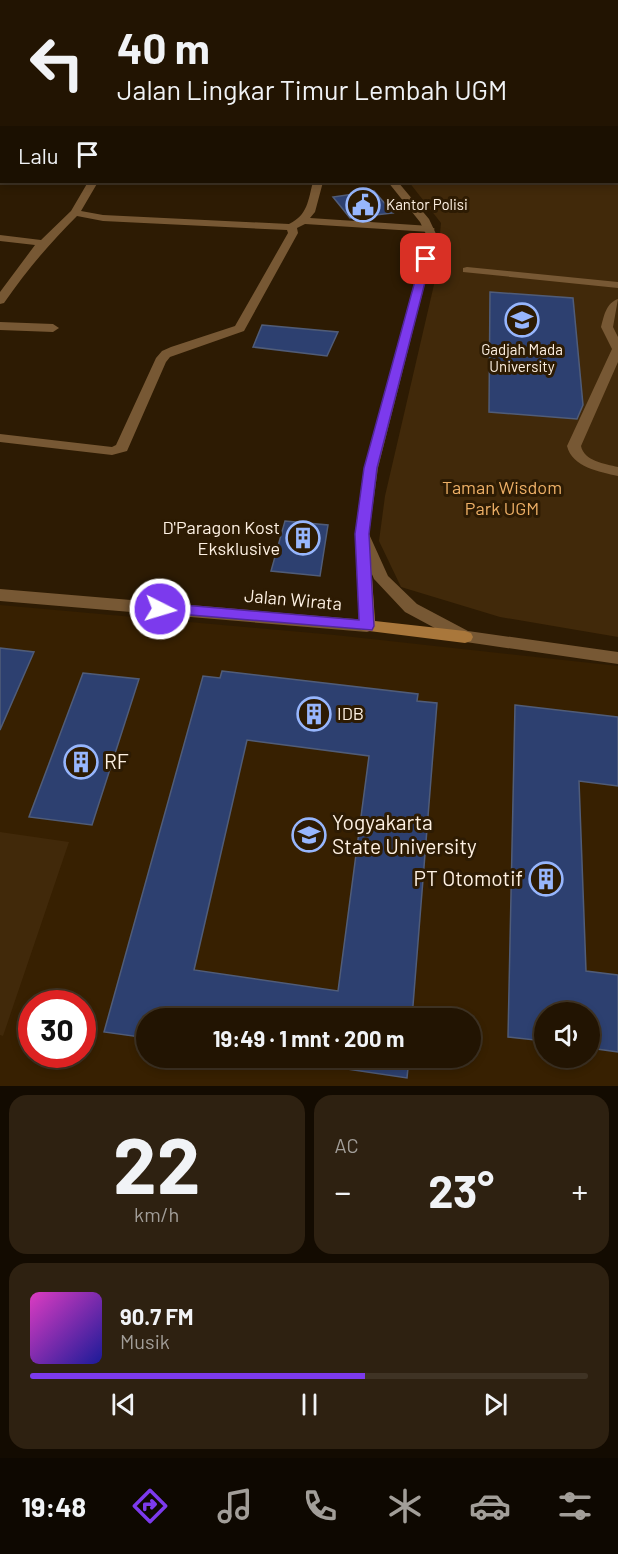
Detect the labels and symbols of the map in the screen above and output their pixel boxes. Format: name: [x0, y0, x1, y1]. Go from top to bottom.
public building icon: Kantor Polisi: [345, 187, 381, 223]
place label: Kantor Polisi: [386, 195, 468, 213]
pin: [400, 233, 451, 284]
school or university icon: Gadjah Mada University: [504, 302, 540, 338]
place label: Gadjah Mada University: [481, 340, 563, 375]
park label: Taman Wisdom Park UGM: [442, 476, 562, 519]
place label: D'Paragon Kost Eksklusive: [163, 516, 280, 559]
building icon: D'Paragon Kost Eksklusive: [285, 520, 321, 556]
position arrow: [128, 577, 192, 641]
street label: Jalan Wirata: [243, 584, 343, 614]
building icon: IDB: [296, 696, 332, 732]
place label: IDB: [337, 702, 364, 724]
building icon: RF: [63, 744, 99, 780]
place label: RF: [104, 748, 129, 773]
place label: Yogyakarta State University: [332, 809, 477, 858]
school or university icon: Yogyakarta State University: [291, 817, 327, 853]
building icon: PT Otomotif: [528, 861, 564, 897]
place label: PT Otomotif: [414, 865, 523, 890]
speed limit sign: 30: [18, 990, 96, 1068]

